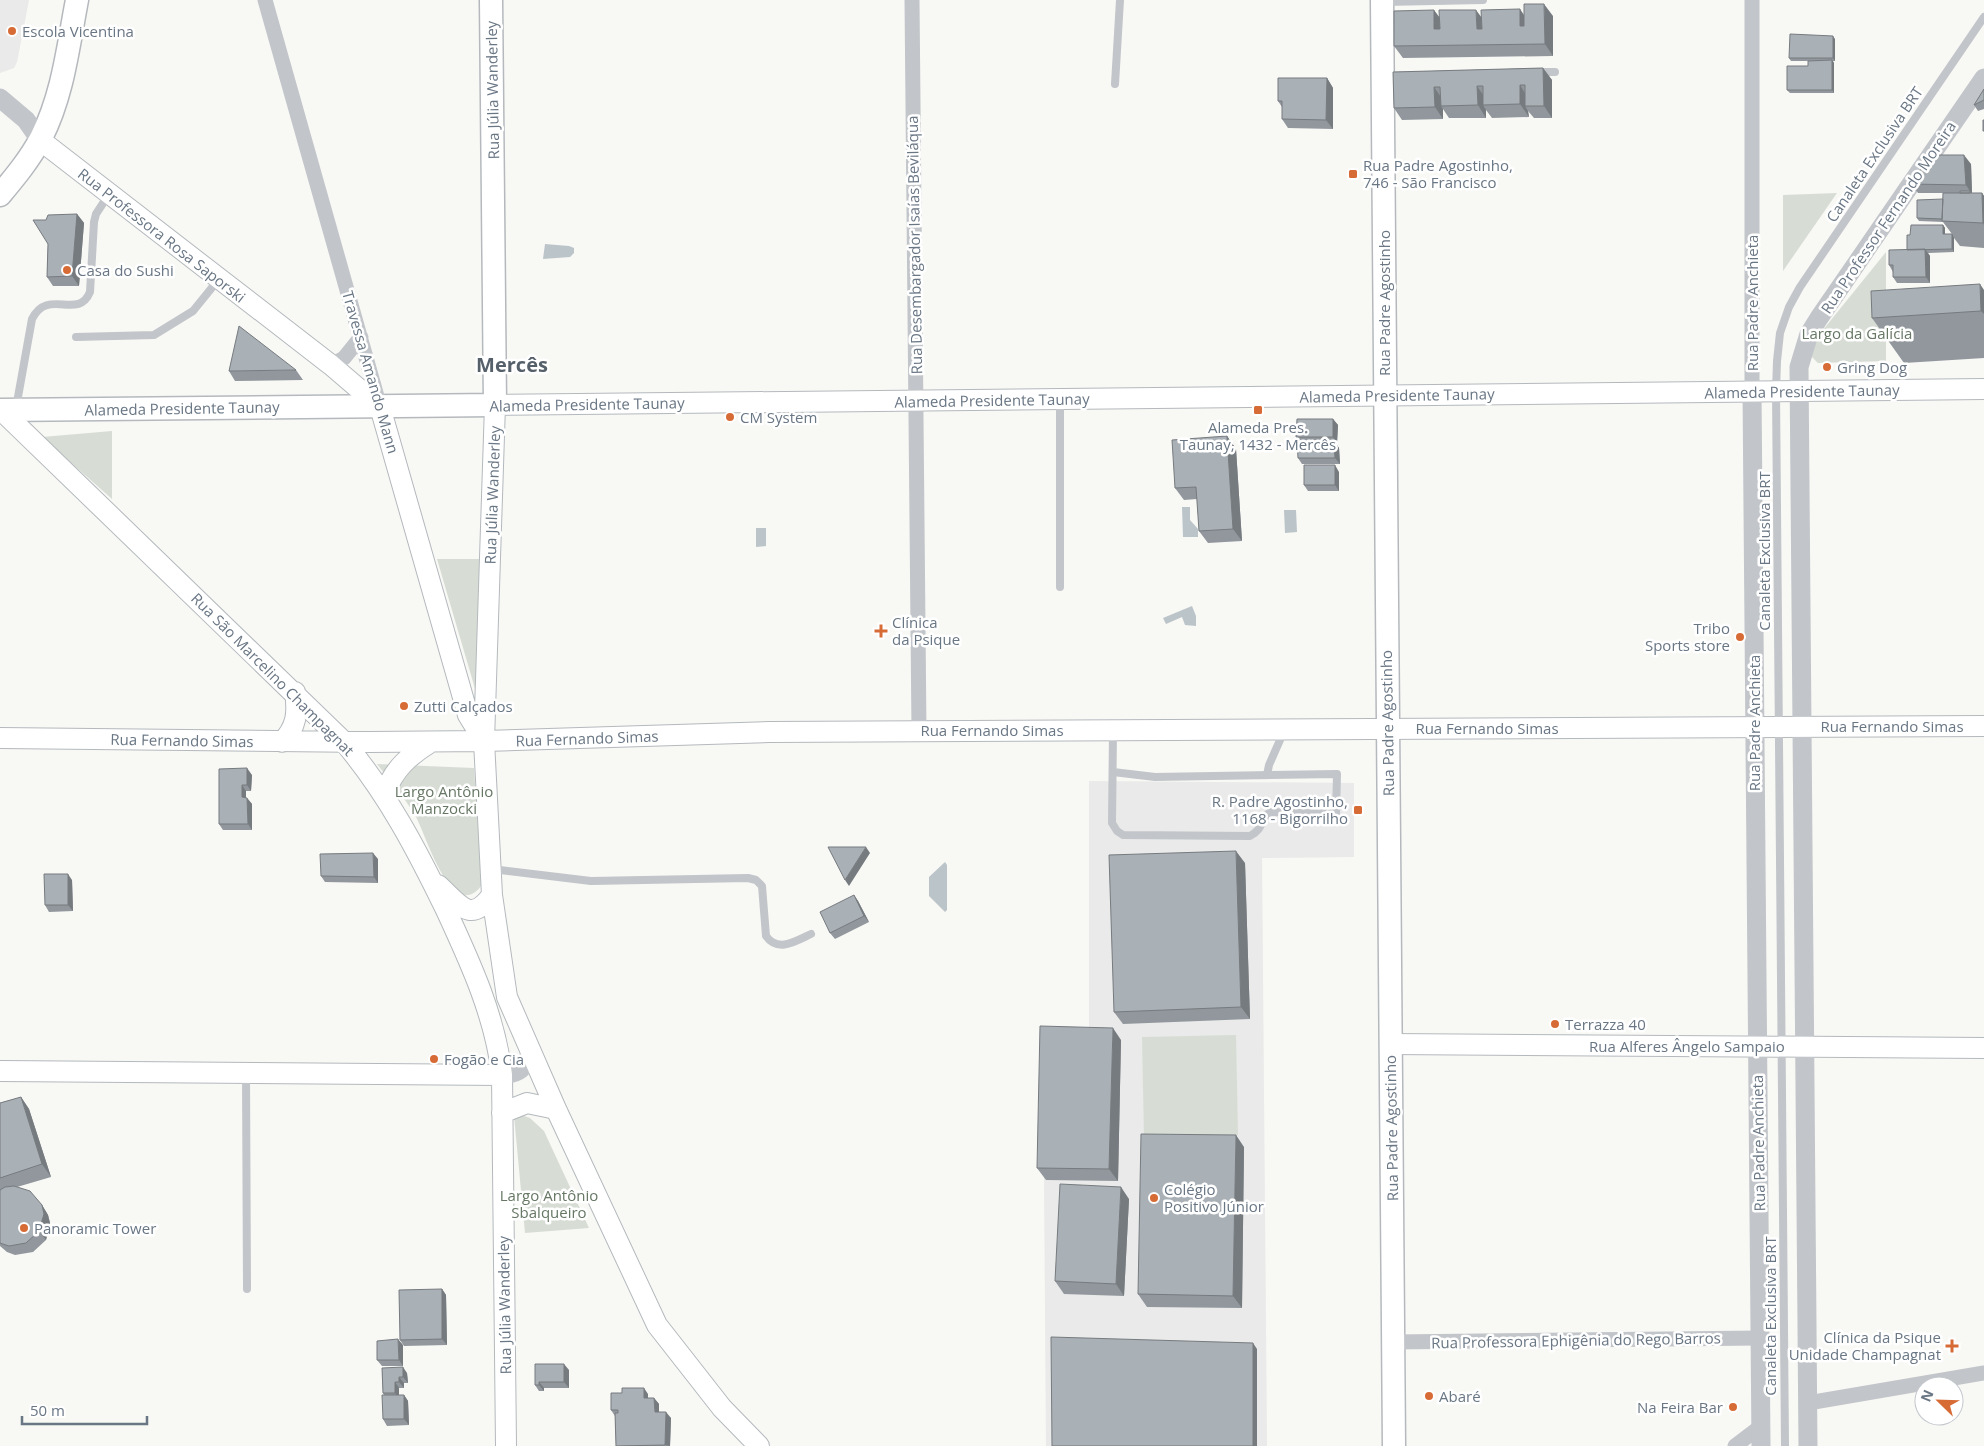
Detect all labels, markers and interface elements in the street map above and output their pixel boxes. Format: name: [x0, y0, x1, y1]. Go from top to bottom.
street label: Rua Júlia Wanderley: [481, 20, 503, 159]
place label: Escola Vicentina: [22, 21, 134, 41]
marker: Escola Vicentina: [6, 25, 18, 37]
street label: Canaleta Exclusiva BRT: [1821, 82, 1927, 226]
street label: Rua Desembargador Isaías Beviláqua: [902, 115, 926, 375]
street label: Rua Professor Fernando Moreira: [1816, 117, 1960, 317]
place label: Rua Padre Agostinho, 746 - São Francisco: [1363, 155, 1513, 192]
street label: Rua Professora Rosa Saporski: [74, 163, 250, 307]
marker: Rua Padre Agostinho, 746 - São Francisco: [1347, 168, 1359, 180]
street label: Rua Padre Agostinho: [1374, 230, 1394, 376]
street label: Rua Padre Anchieta: [1742, 235, 1762, 371]
place label: Casa do Sushi: [77, 260, 174, 280]
marker: Casa do Sushi: [61, 264, 73, 276]
street label: Travessa Amando Mann: [338, 288, 404, 456]
park label: Largo da Galícia: [1802, 323, 1912, 343]
district label: Mercês: [476, 351, 548, 378]
place label: Gring Dog: [1837, 357, 1907, 377]
marker: Gring Dog: [1821, 361, 1833, 373]
street label: Alameda Presidente Taunay: [1704, 379, 1900, 403]
street label: Alameda Presidente Taunay: [1299, 383, 1495, 407]
street label: Alameda Presidente Taunay: [894, 388, 1090, 412]
street label: Alameda Presidente Taunay: [489, 392, 685, 416]
street label: Alameda Presidente Taunay: [84, 396, 280, 420]
marker: Alameda Pres. Taunay, 1432 - Mercês: [1252, 404, 1264, 416]
place label: CM System: [740, 407, 817, 427]
marker: CM System: [724, 411, 736, 423]
place label: Alameda Pres. Taunay, 1432 - Mercês: [1180, 417, 1336, 454]
street label: Rua Júlia Wanderley: [480, 425, 504, 565]
street label: Canaleta Exclusiva BRT: [1754, 471, 1774, 631]
street label: Rua São Marcelino Champagnat: [187, 588, 359, 760]
place label: Clínica da Psique: [892, 612, 960, 649]
place label: Tribo Sports store: [1645, 618, 1730, 655]
marker: Clínica da Psique: [874, 624, 888, 638]
marker: Tribo Sports store: [1734, 631, 1746, 643]
street label: Rua Padre Agostinho: [1376, 650, 1398, 796]
street label: Rua Padre Anchieta: [1744, 655, 1764, 791]
place label: Zutti Calçados: [414, 696, 513, 716]
marker: Zutti Calçados: [398, 700, 410, 712]
street label: Rua Fernando Simas: [1820, 716, 1964, 736]
street label: Rua Fernando Simas: [1415, 718, 1559, 738]
street label: Rua Fernando Simas: [920, 720, 1064, 740]
street label: Rua Fernando Simas: [515, 726, 659, 750]
street label: Rua Fernando Simas: [110, 729, 254, 751]
park label: Largo Antônio Manzocki: [395, 781, 493, 818]
place label: R. Padre Agostinho, 1168 - Bigorrilho: [1212, 791, 1348, 828]
marker: R. Padre Agostinho, 1168 - Bigorrilho: [1352, 804, 1364, 816]
place label: Terrazza 40: [1565, 1014, 1646, 1034]
marker: Terrazza 40: [1549, 1018, 1561, 1030]
street label: Rua Alferes Ângelo Sampaio: [1589, 1036, 1785, 1056]
place label: Fogão e Cia: [444, 1049, 524, 1069]
marker: Fogão e Cia: [428, 1053, 440, 1065]
street label: Rua Padre Agostinho: [1380, 1055, 1402, 1201]
street label: Rua Padre Anchieta: [1747, 1075, 1769, 1211]
place label: Colégio Positivo Júnior: [1164, 1179, 1264, 1216]
park label: Largo Antônio Sbalqueiro: [500, 1185, 598, 1222]
marker: Colégio Positivo Júnior: [1148, 1192, 1160, 1204]
place label: Panoramic Tower: [34, 1218, 156, 1238]
marker: Panoramic Tower: [18, 1222, 30, 1234]
street label: Rua Júlia Wanderley: [493, 1235, 515, 1374]
street label: Canaleta Exclusiva BRT: [1760, 1236, 1780, 1396]
street label: Rua Professora Ephigênia do Rego Barros: [1431, 1327, 1721, 1353]
place label: Clínica da Psique Unidade Champagnat: [1789, 1327, 1941, 1364]
marker: Clínica da Psique Unidade Champagnat: [1945, 1339, 1959, 1353]
north arrow: [1914, 1376, 1964, 1426]
place label: Abaré: [1439, 1386, 1481, 1406]
text: N: [1916, 1387, 1938, 1405]
marker: Abaré: [1423, 1390, 1435, 1402]
scale bar: [22, 1394, 148, 1426]
place label: Na Feira Bar: [1637, 1397, 1723, 1417]
text: 50 m: [30, 1400, 65, 1420]
marker: Na Feira Bar: [1727, 1401, 1739, 1413]

